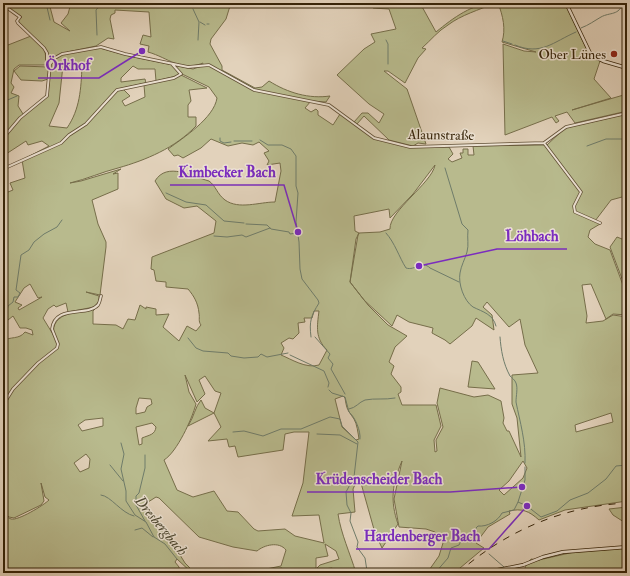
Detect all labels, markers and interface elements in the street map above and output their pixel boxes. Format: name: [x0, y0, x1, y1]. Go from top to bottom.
place label: Ober Lünes: [538, 46, 606, 63]
marker: Ober Lünes: [609, 49, 619, 59]
callout: Örkhof: [38, 51, 99, 78]
text: Örkhof: [46, 55, 94, 75]
street label: Alaunstraße: [407, 126, 474, 144]
callout: Kimbecker Bach: [170, 158, 284, 185]
text: Kimbecker Bach: [178, 163, 276, 182]
callout: Löhbach: [497, 222, 567, 249]
text: Löhbach: [505, 227, 559, 246]
callout: Krüdenscheider Bach: [307, 465, 450, 492]
text: Krüdenscheider Bach: [316, 470, 443, 489]
water label: Dresbergbach: [130, 491, 192, 560]
callout: Hardenberger Bach: [356, 522, 489, 549]
text: Hardenberger Bach: [364, 527, 481, 547]

